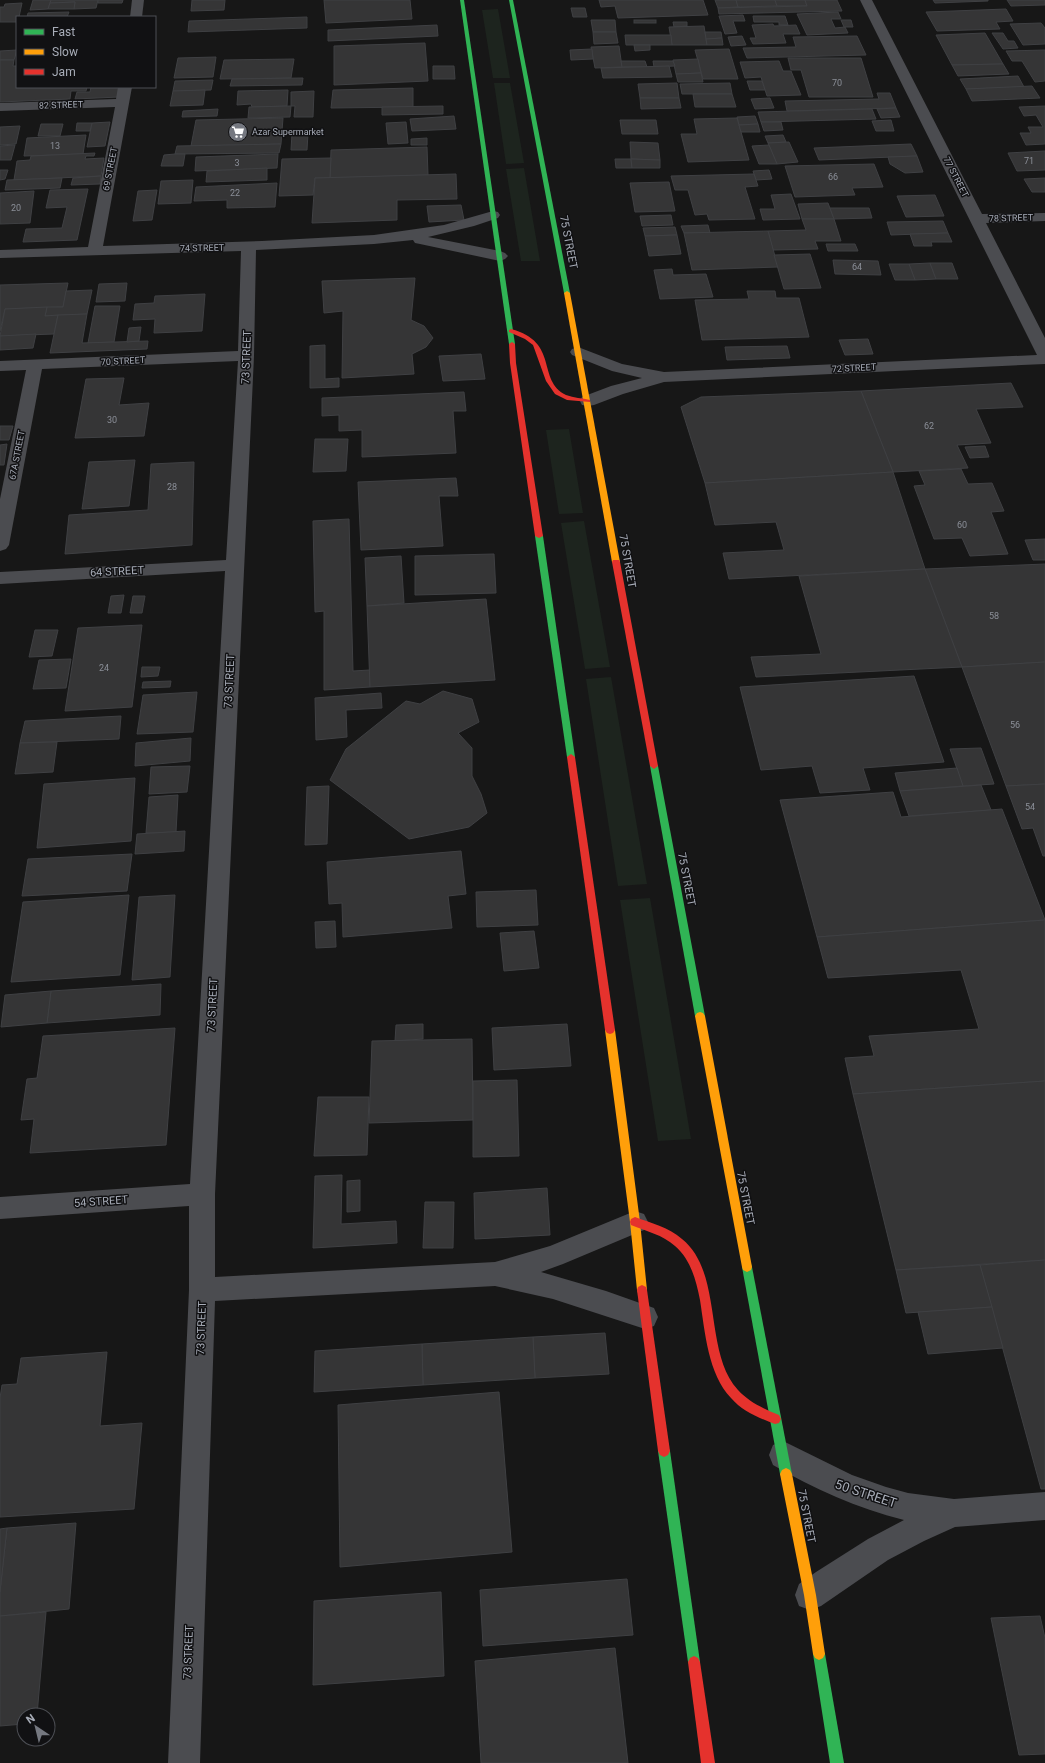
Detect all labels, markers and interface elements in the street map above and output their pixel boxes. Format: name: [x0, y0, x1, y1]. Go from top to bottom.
legend: [16, 16, 156, 88]
text: Fast: [52, 25, 75, 39]
text: Slow: [52, 45, 78, 59]
text: Jam: [52, 65, 76, 79]
house number: 70: [832, 78, 842, 88]
street label: 82 STREET: [39, 99, 84, 111]
supermarket icon: Azar Supermarket: [227, 121, 249, 143]
place label: Azar Supermarket: [252, 127, 324, 137]
house number: 13: [50, 141, 60, 151]
street label: 69 STREET: [101, 146, 119, 192]
street label: 77 STREET: [941, 155, 971, 200]
house number: 71: [1024, 156, 1034, 166]
house number: 3: [234, 158, 240, 168]
house number: 66: [828, 172, 838, 182]
house number: 22: [230, 188, 240, 198]
house number: 20: [11, 203, 21, 213]
street label: 78 STREET: [989, 212, 1034, 224]
street label: 75 STREET: [557, 214, 580, 270]
street label: 74 STREET: [180, 243, 225, 253]
house number: 64: [852, 262, 862, 272]
street label: 73 STREET: [239, 329, 254, 384]
street label: 70 STREET: [101, 355, 146, 367]
street label: 72 STREET: [832, 362, 877, 374]
house number: 30: [107, 415, 117, 425]
house number: 62: [924, 421, 934, 431]
street label: 67A STREET: [7, 429, 27, 481]
house number: 28: [167, 482, 177, 492]
house number: 60: [957, 520, 967, 530]
street label: 75 STREET: [616, 533, 639, 589]
street label: 64 STREET: [90, 564, 145, 579]
house number: 58: [989, 611, 999, 621]
street label: 73 STREET: [222, 653, 237, 708]
house number: 24: [99, 663, 109, 673]
house number: 56: [1010, 720, 1020, 730]
house number: 54: [1025, 802, 1035, 812]
street label: 75 STREET: [675, 851, 698, 907]
street label: 73 STREET: [205, 977, 220, 1032]
street label: 75 STREET: [734, 1170, 757, 1226]
street label: 54 STREET: [74, 1193, 129, 1210]
street label: 73 STREET: [194, 1300, 209, 1355]
street label: 50 STREET: [833, 1476, 899, 1511]
street label: 75 STREET: [795, 1488, 818, 1544]
street label: 73 STREET: [181, 1624, 196, 1679]
north arrow: [16, 1707, 56, 1747]
text: N: [24, 1712, 38, 1727]

